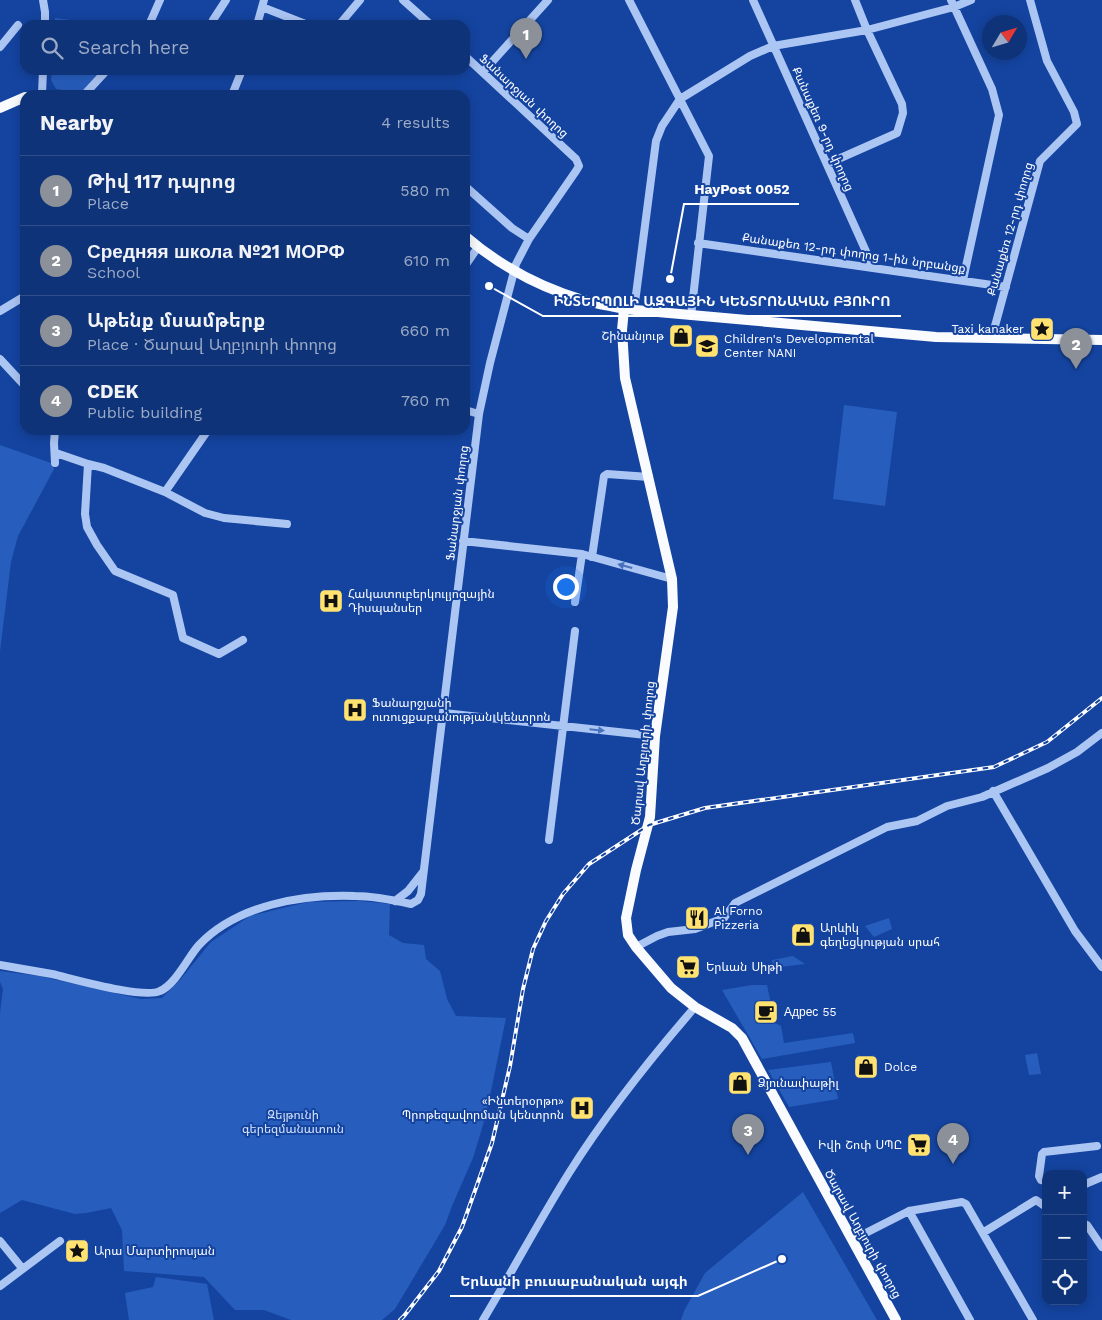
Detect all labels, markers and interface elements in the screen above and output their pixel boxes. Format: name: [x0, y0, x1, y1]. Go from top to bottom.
north arrow: [982, 15, 1027, 60]
pin: 1: [510, 18, 542, 59]
search box: [20, 20, 470, 75]
icon: search: [38, 34, 66, 62]
text: Search here: [78, 36, 189, 59]
street label: Ֆանարջյան փողոց: [477, 51, 571, 141]
street label: Քանաքեռ 9-րդ փողոց: [789, 65, 857, 193]
text: Nearby: [40, 110, 113, 135]
text: 4 results: [381, 113, 450, 132]
street label: Քանաքեռ 12-րդ փողոց: [984, 161, 1036, 297]
text: Թիվ 117 դպրոց: [87, 170, 236, 193]
callout: HayPost 0052: [684, 175, 799, 204]
text: 1: [53, 181, 59, 200]
text: 580 m: [400, 181, 450, 200]
text: HayPost 0052: [694, 181, 790, 197]
text: Place: [87, 194, 129, 213]
street label: Քանաքեռ 12-րդ փողոց 1-ին նրբանցք: [741, 230, 967, 276]
text: Средняя школа №21 МОРФ: [87, 240, 345, 263]
text: 2: [51, 251, 61, 270]
text: 610 m: [403, 251, 450, 270]
text: School: [87, 263, 140, 282]
callout: ԻՆՏԵՐՊՈԼԻ ԱԶԳԱՅԻՆ ԿԵՆՏՐՈՆԱԿԱՆ ԲՅՈՒՐՈ: [543, 287, 901, 316]
text: ԻՆՏԵՐՊՈԼԻ ԱԶԳԱՅԻՆ ԿԵՆՏՐՈՆԱԿԱՆ ԲՅՈՒՐՈ: [553, 293, 891, 309]
text: Աթենք մսամթերք: [87, 309, 265, 332]
place icon: Taxi kanaker: [1029, 316, 1055, 342]
text: 3: [51, 321, 61, 340]
text: 660 m: [400, 321, 450, 340]
place label: Taxi kanaker: [951, 322, 1024, 336]
shop icon: Շինանյութ: [668, 323, 694, 349]
pin: 2: [1060, 328, 1092, 369]
place label: Շինանյութ: [602, 329, 665, 343]
place label: Children's Developmental Center NANI: [724, 332, 874, 360]
school or university icon: Children's Developmental Center NANI: [694, 333, 720, 359]
text: Place · Ծարավ Աղբյուրի փողոց: [87, 335, 337, 354]
text: CDEK: [87, 380, 139, 403]
text: 4: [51, 391, 61, 410]
text: 760 m: [401, 391, 450, 410]
text: Public building: [87, 403, 202, 422]
street label: Ֆանարջյան փողոց: [443, 445, 471, 561]
one-way arrow: [617, 561, 632, 569]
your location: [553, 574, 579, 600]
place label: Հակատուբերկուլյոզային Դիսպանսեր: [348, 587, 495, 615]
hospital icon: Հակատուբերկուլյոզային Դիսպանսեր: [318, 588, 344, 614]
street label: Ծարավ Աղբյուրի փողոց: [628, 680, 658, 826]
place label: Ֆանարջյանի ուռուցքաբանության կենտրոն: [372, 696, 551, 724]
hospital icon: Ֆանարջյանի ուռուցքաբանության կենտրոն: [342, 697, 368, 723]
one-way arrow: [589, 726, 605, 734]
place label: Al Forno Pizzeria: [714, 904, 763, 932]
restaurant icon: Al Forno Pizzeria: [684, 905, 710, 931]
place label: Արևիկ գեղեցկության սրահ: [820, 921, 940, 949]
shop icon: Արևիկ գեղեցկության սրահ: [790, 922, 816, 948]
supermarket icon: Երևան Սիթի: [675, 954, 701, 980]
place label: Երևան Սիթի: [706, 960, 782, 974]
cafe icon: Адрес 55: [753, 999, 779, 1025]
place label: Адрес 55: [784, 1005, 836, 1019]
shop icon: Dolce: [853, 1054, 879, 1080]
place label: Dolce: [884, 1060, 917, 1074]
shop icon: Ձյունափաթիլ: [727, 1070, 753, 1096]
place label: Ձյունափաթիլ: [758, 1076, 839, 1090]
place label: «Ինտերօրթո» Պրոթեզավորման կենտրոն: [402, 1094, 564, 1122]
hospital icon: «Ինտերօրթո» Պրոթեզավորման կենտրոն: [569, 1095, 595, 1121]
park label: Զեյթունի գերեզմանատուն: [242, 1108, 344, 1136]
pin: 3: [732, 1114, 764, 1155]
pin: 4: [937, 1123, 969, 1164]
supermarket icon: Իվի Շոփ ՍՊԸ: [906, 1132, 932, 1158]
place label: Իվի Շոփ ՍՊԸ: [818, 1138, 902, 1152]
street label: Ծարավ Աղբյուրի փողոց: [822, 1167, 904, 1301]
map controls: [1042, 1170, 1087, 1305]
button: +: [1042, 1170, 1087, 1215]
button: −: [1042, 1215, 1087, 1260]
place icon: Արա Մարտիրոսյան: [64, 1238, 90, 1264]
place label: Արա Մարտիրոսյան: [94, 1244, 215, 1258]
button: locate: [1042, 1260, 1087, 1305]
callout: Երևանի բուսաբանական այգի: [450, 1267, 698, 1296]
text: Երևանի բուսաբանական այգի: [460, 1273, 688, 1289]

